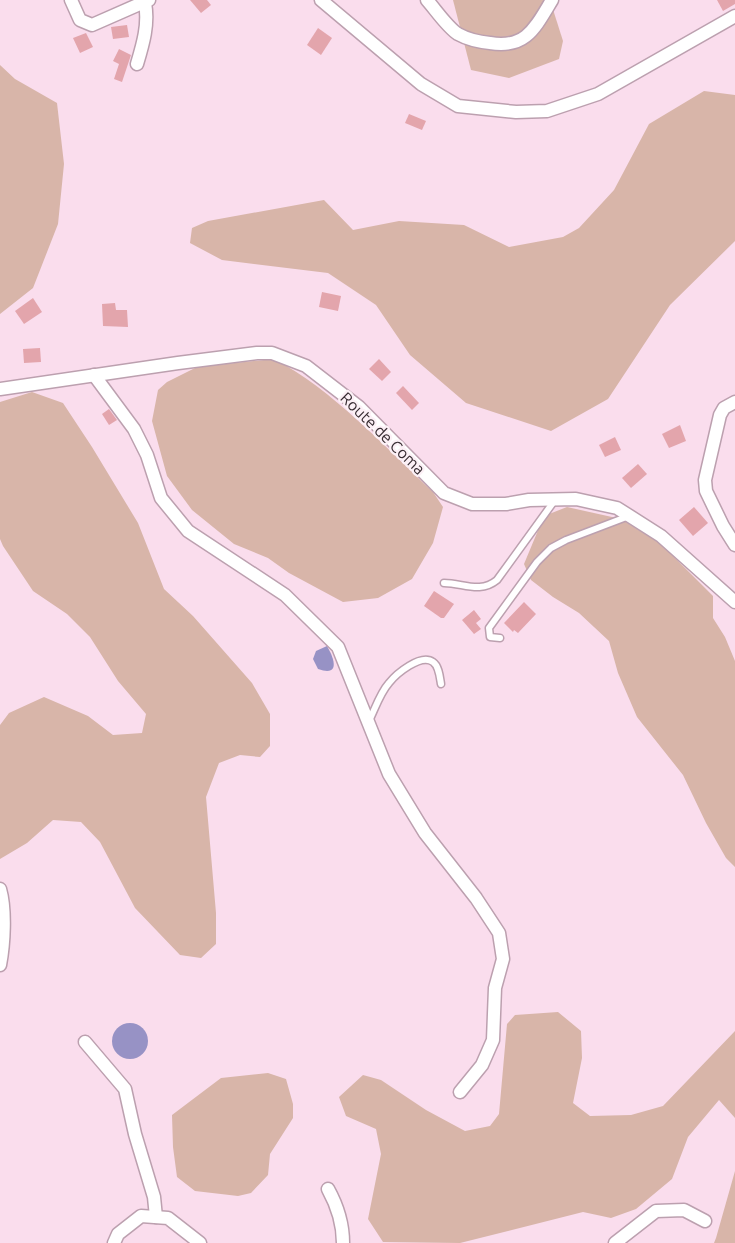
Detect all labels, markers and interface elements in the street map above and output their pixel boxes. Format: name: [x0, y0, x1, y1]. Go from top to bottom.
street label: Route de Coma: [337, 388, 429, 478]

